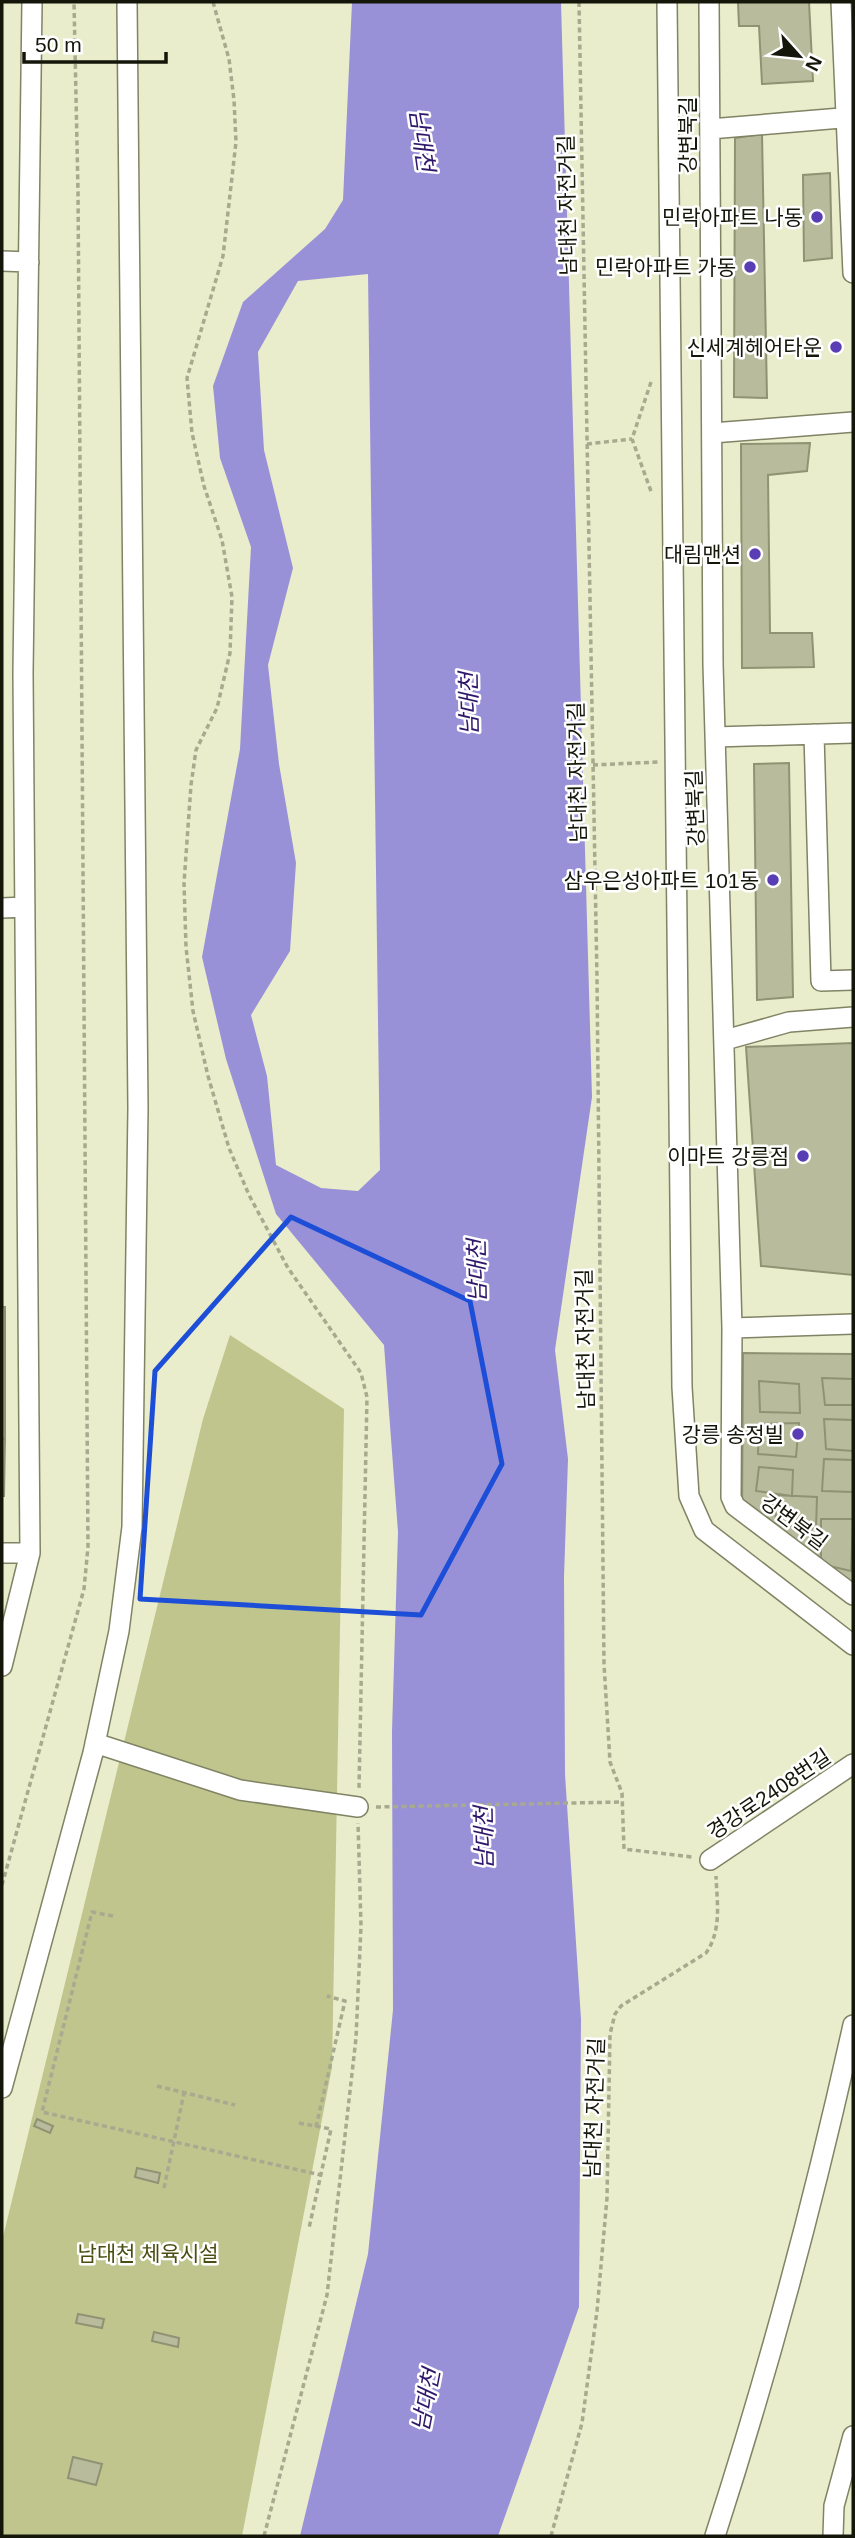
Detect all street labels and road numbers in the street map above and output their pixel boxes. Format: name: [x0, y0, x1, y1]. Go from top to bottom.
street label: 강변북길: [676, 96, 699, 174]
street label: 남대천 자전거길: [554, 134, 580, 276]
street label: 남대천 자전거길: [564, 701, 590, 843]
street label: 강변북길: [682, 769, 708, 847]
street label: 남대천 자전거길: [572, 1268, 598, 1410]
street label: 강변북길: [756, 1490, 832, 1554]
street label: 경강로2408번길: [703, 1744, 835, 1844]
street label: 남대천 자전거길: [580, 2037, 608, 2179]

